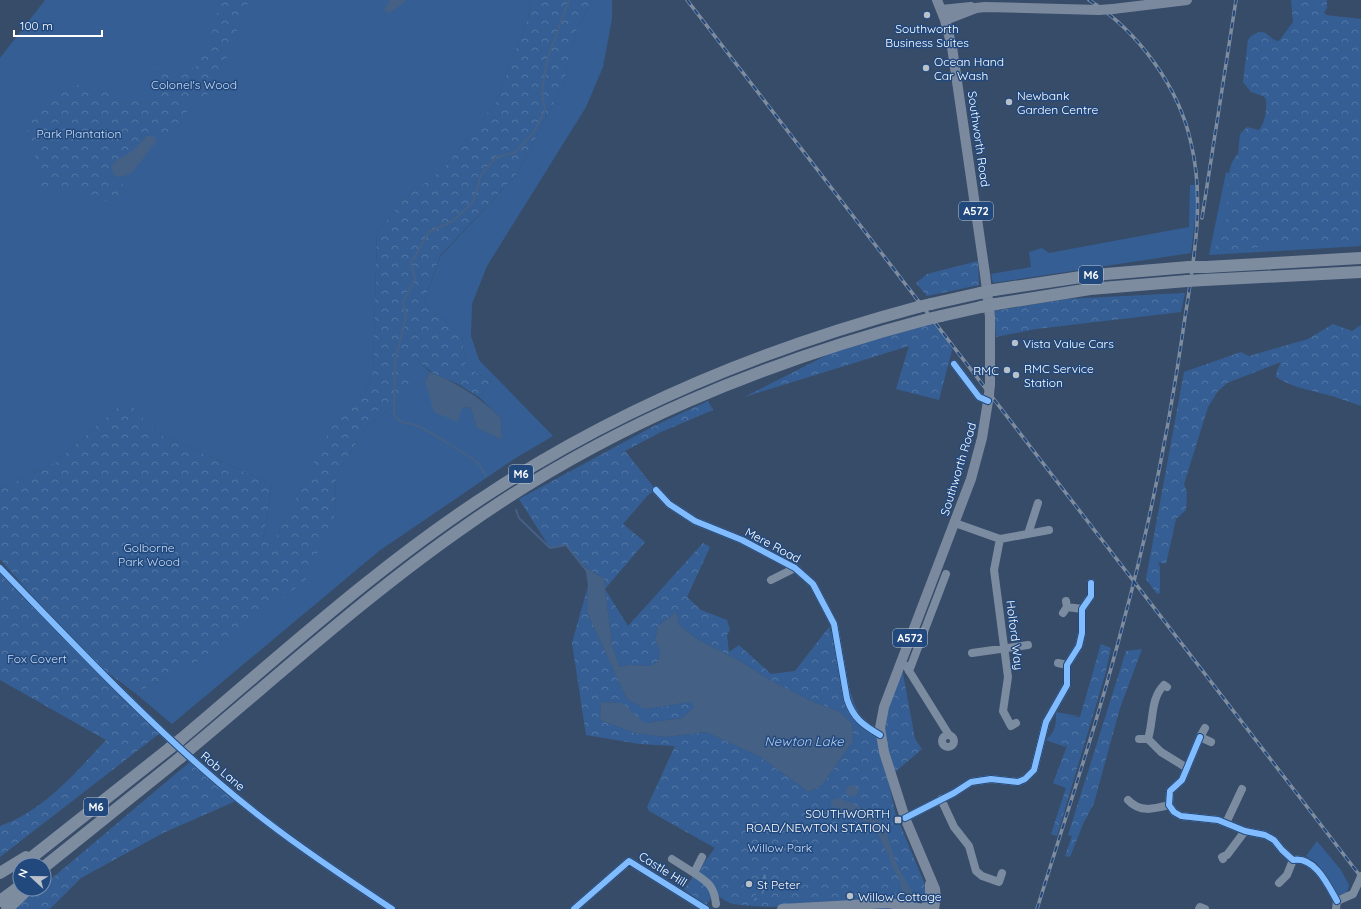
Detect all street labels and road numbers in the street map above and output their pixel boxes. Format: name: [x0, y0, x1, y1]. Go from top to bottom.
street label: Southworth Road: [965, 90, 993, 188]
road number: A572: [959, 202, 993, 220]
road number: M6: [1079, 266, 1103, 284]
street label: Southworth Road: [937, 421, 979, 517]
road number: M6: [509, 465, 533, 483]
street label: Mere Road: [743, 524, 803, 566]
street label: Holford Way: [1003, 599, 1027, 671]
road number: A572: [893, 629, 927, 647]
street label: Rob Lane: [198, 748, 248, 794]
road number: M6: [84, 798, 108, 816]
street label: Castle Hill: [636, 848, 690, 890]

